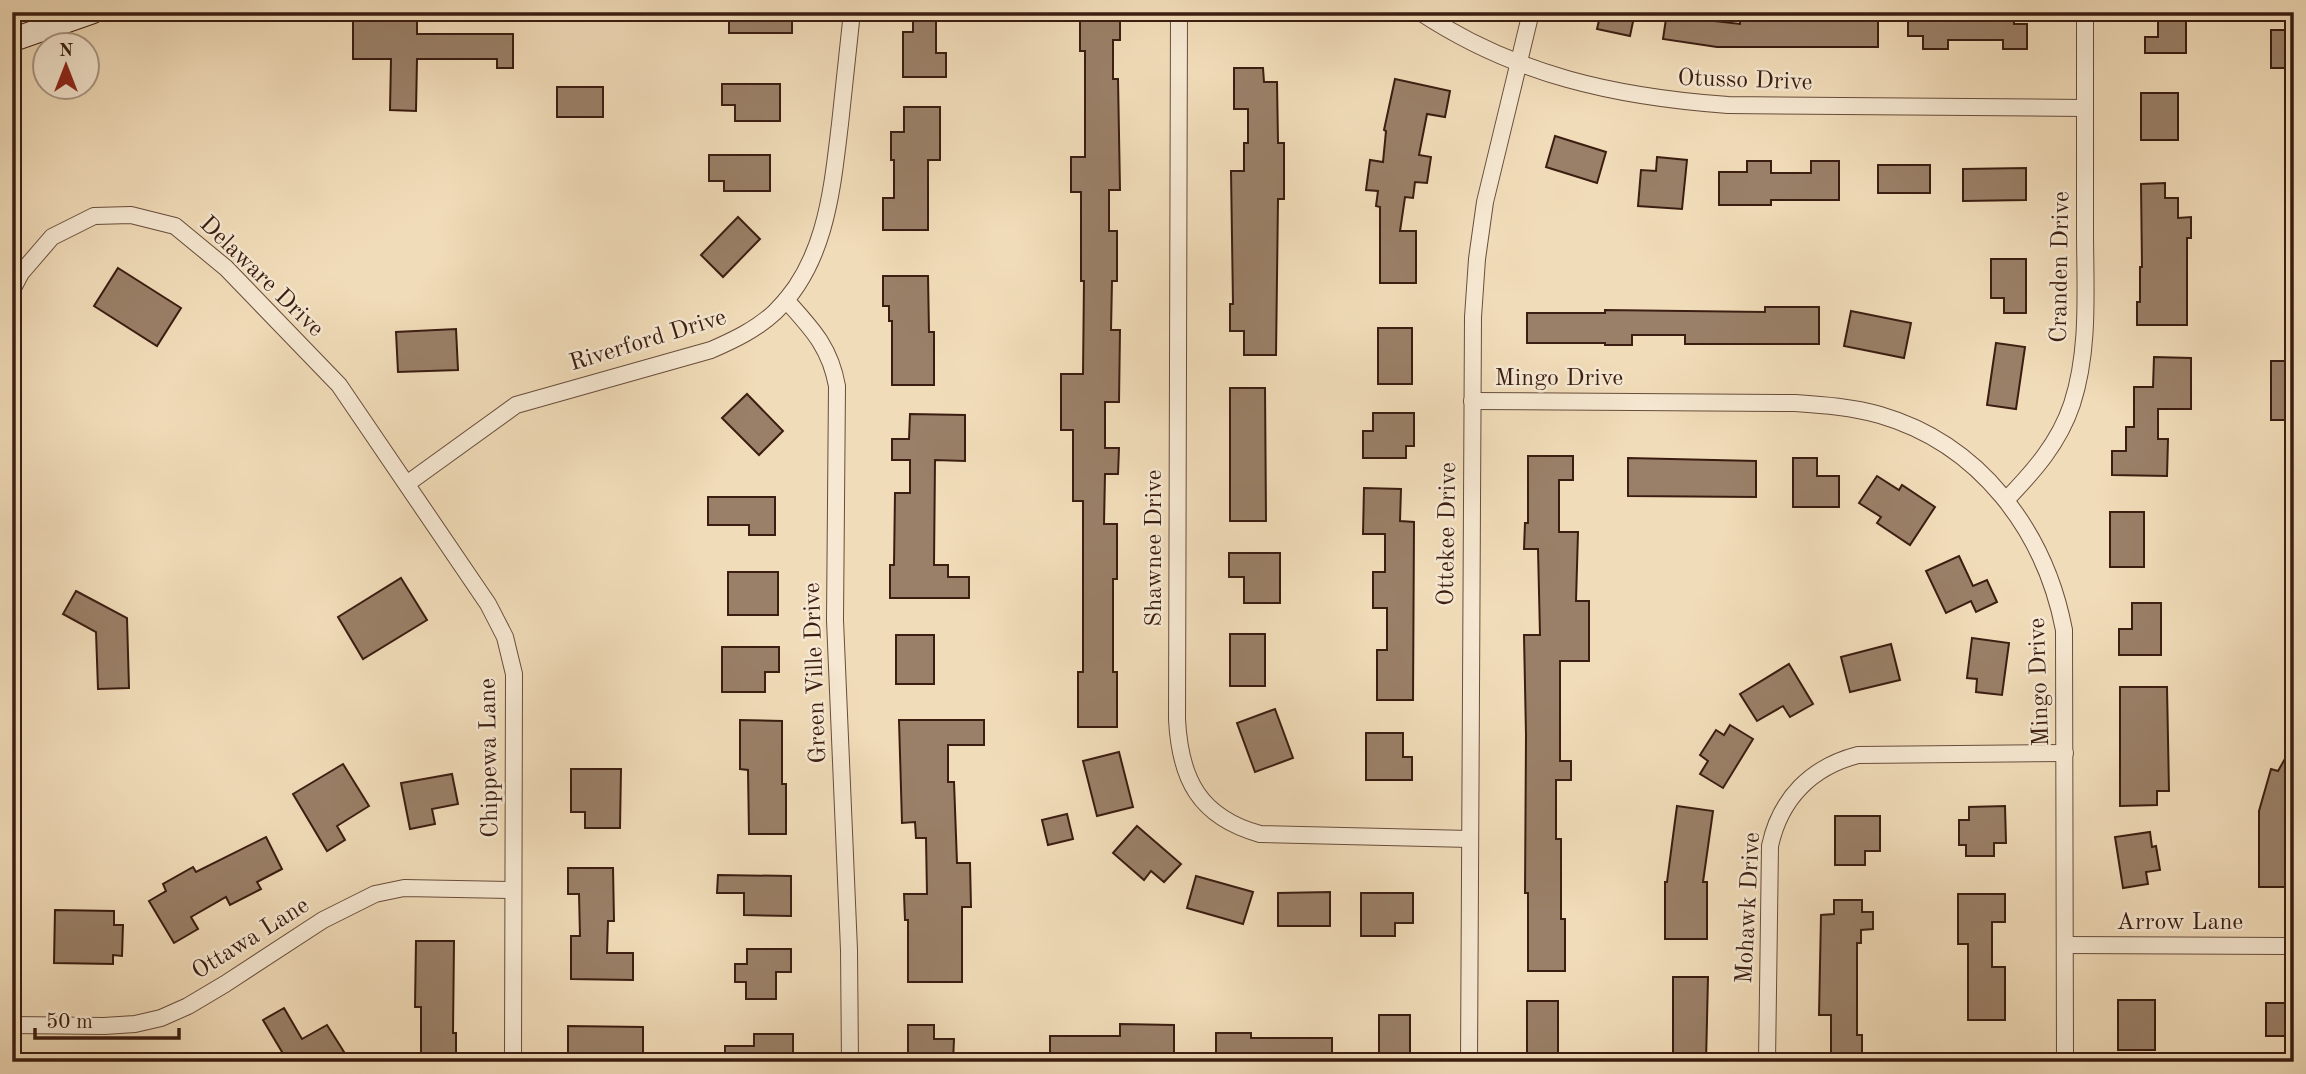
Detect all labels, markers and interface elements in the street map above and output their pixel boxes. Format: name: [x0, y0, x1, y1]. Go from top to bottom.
north arrow: [32, 32, 102, 102]
text: N: [59, 42, 74, 61]
street label: Otusso Drive: [1677, 67, 1813, 95]
street label: Cranden Drive: [2048, 191, 2074, 343]
street label: Delaware Drive: [194, 212, 328, 342]
street label: Riverford Drive: [567, 306, 729, 376]
street label: Mingo Drive: [1495, 367, 1623, 391]
street label: Ottekee Drive: [1435, 462, 1461, 606]
street label: Shawnee Drive: [1143, 469, 1167, 627]
street label: Green Ville Drive: [801, 582, 831, 764]
street label: Mingo Drive: [2026, 617, 2054, 747]
street label: Chippewa Lane: [477, 678, 503, 838]
street label: Mohawk Drive: [1733, 832, 1765, 984]
street label: Ottawa Lane: [188, 894, 314, 984]
street label: Arrow Lane: [2117, 911, 2243, 935]
scale bar: [35, 997, 178, 1041]
text: 50 m: [46, 1012, 93, 1033]

